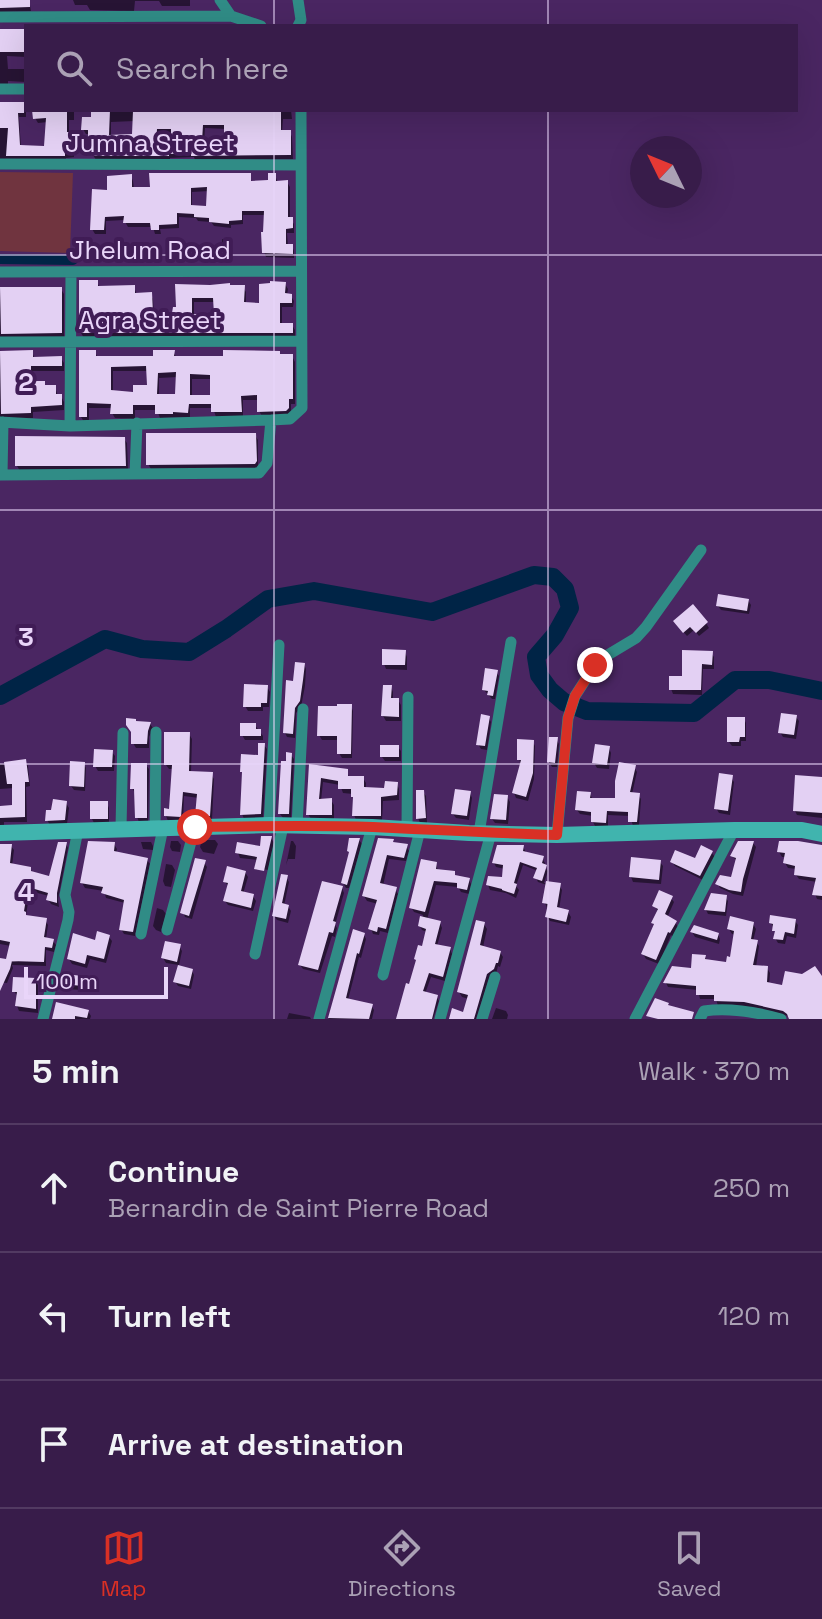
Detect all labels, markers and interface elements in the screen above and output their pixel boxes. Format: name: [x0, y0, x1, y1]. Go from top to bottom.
search box: [24, 24, 798, 112]
icon: search: [52, 46, 96, 90]
text: Search here: [116, 49, 289, 88]
street label: Jumna Street: [65, 126, 235, 160]
north arrow: [630, 136, 702, 208]
street label: Jhelum Road: [69, 233, 231, 267]
street label: Agra Street: [78, 303, 222, 337]
text: 2: [18, 365, 34, 399]
text: 3: [18, 620, 34, 654]
route end: [577, 647, 613, 683]
route start: [177, 809, 213, 845]
text: 4: [18, 875, 34, 909]
scale bar: [24, 963, 168, 999]
text: 100 m: [36, 967, 98, 995]
text: 5 min: [32, 1050, 120, 1093]
text: Walk · 370 m: [638, 1054, 790, 1088]
text: Continue: [108, 1152, 239, 1191]
icon: ahead: [32, 1166, 76, 1210]
text: 250 m: [713, 1171, 790, 1205]
text: Bernardin de Saint Pierre Road: [108, 1191, 489, 1225]
icon: left: [32, 1294, 76, 1338]
text: Turn left: [108, 1297, 231, 1336]
text: 120 m: [718, 1299, 790, 1333]
icon: arrive: [32, 1422, 76, 1466]
text: Arrive at destination: [108, 1425, 404, 1464]
tab: Map: [101, 1526, 147, 1602]
tab: Directions: [348, 1526, 456, 1602]
tab: Saved: [657, 1526, 721, 1602]

